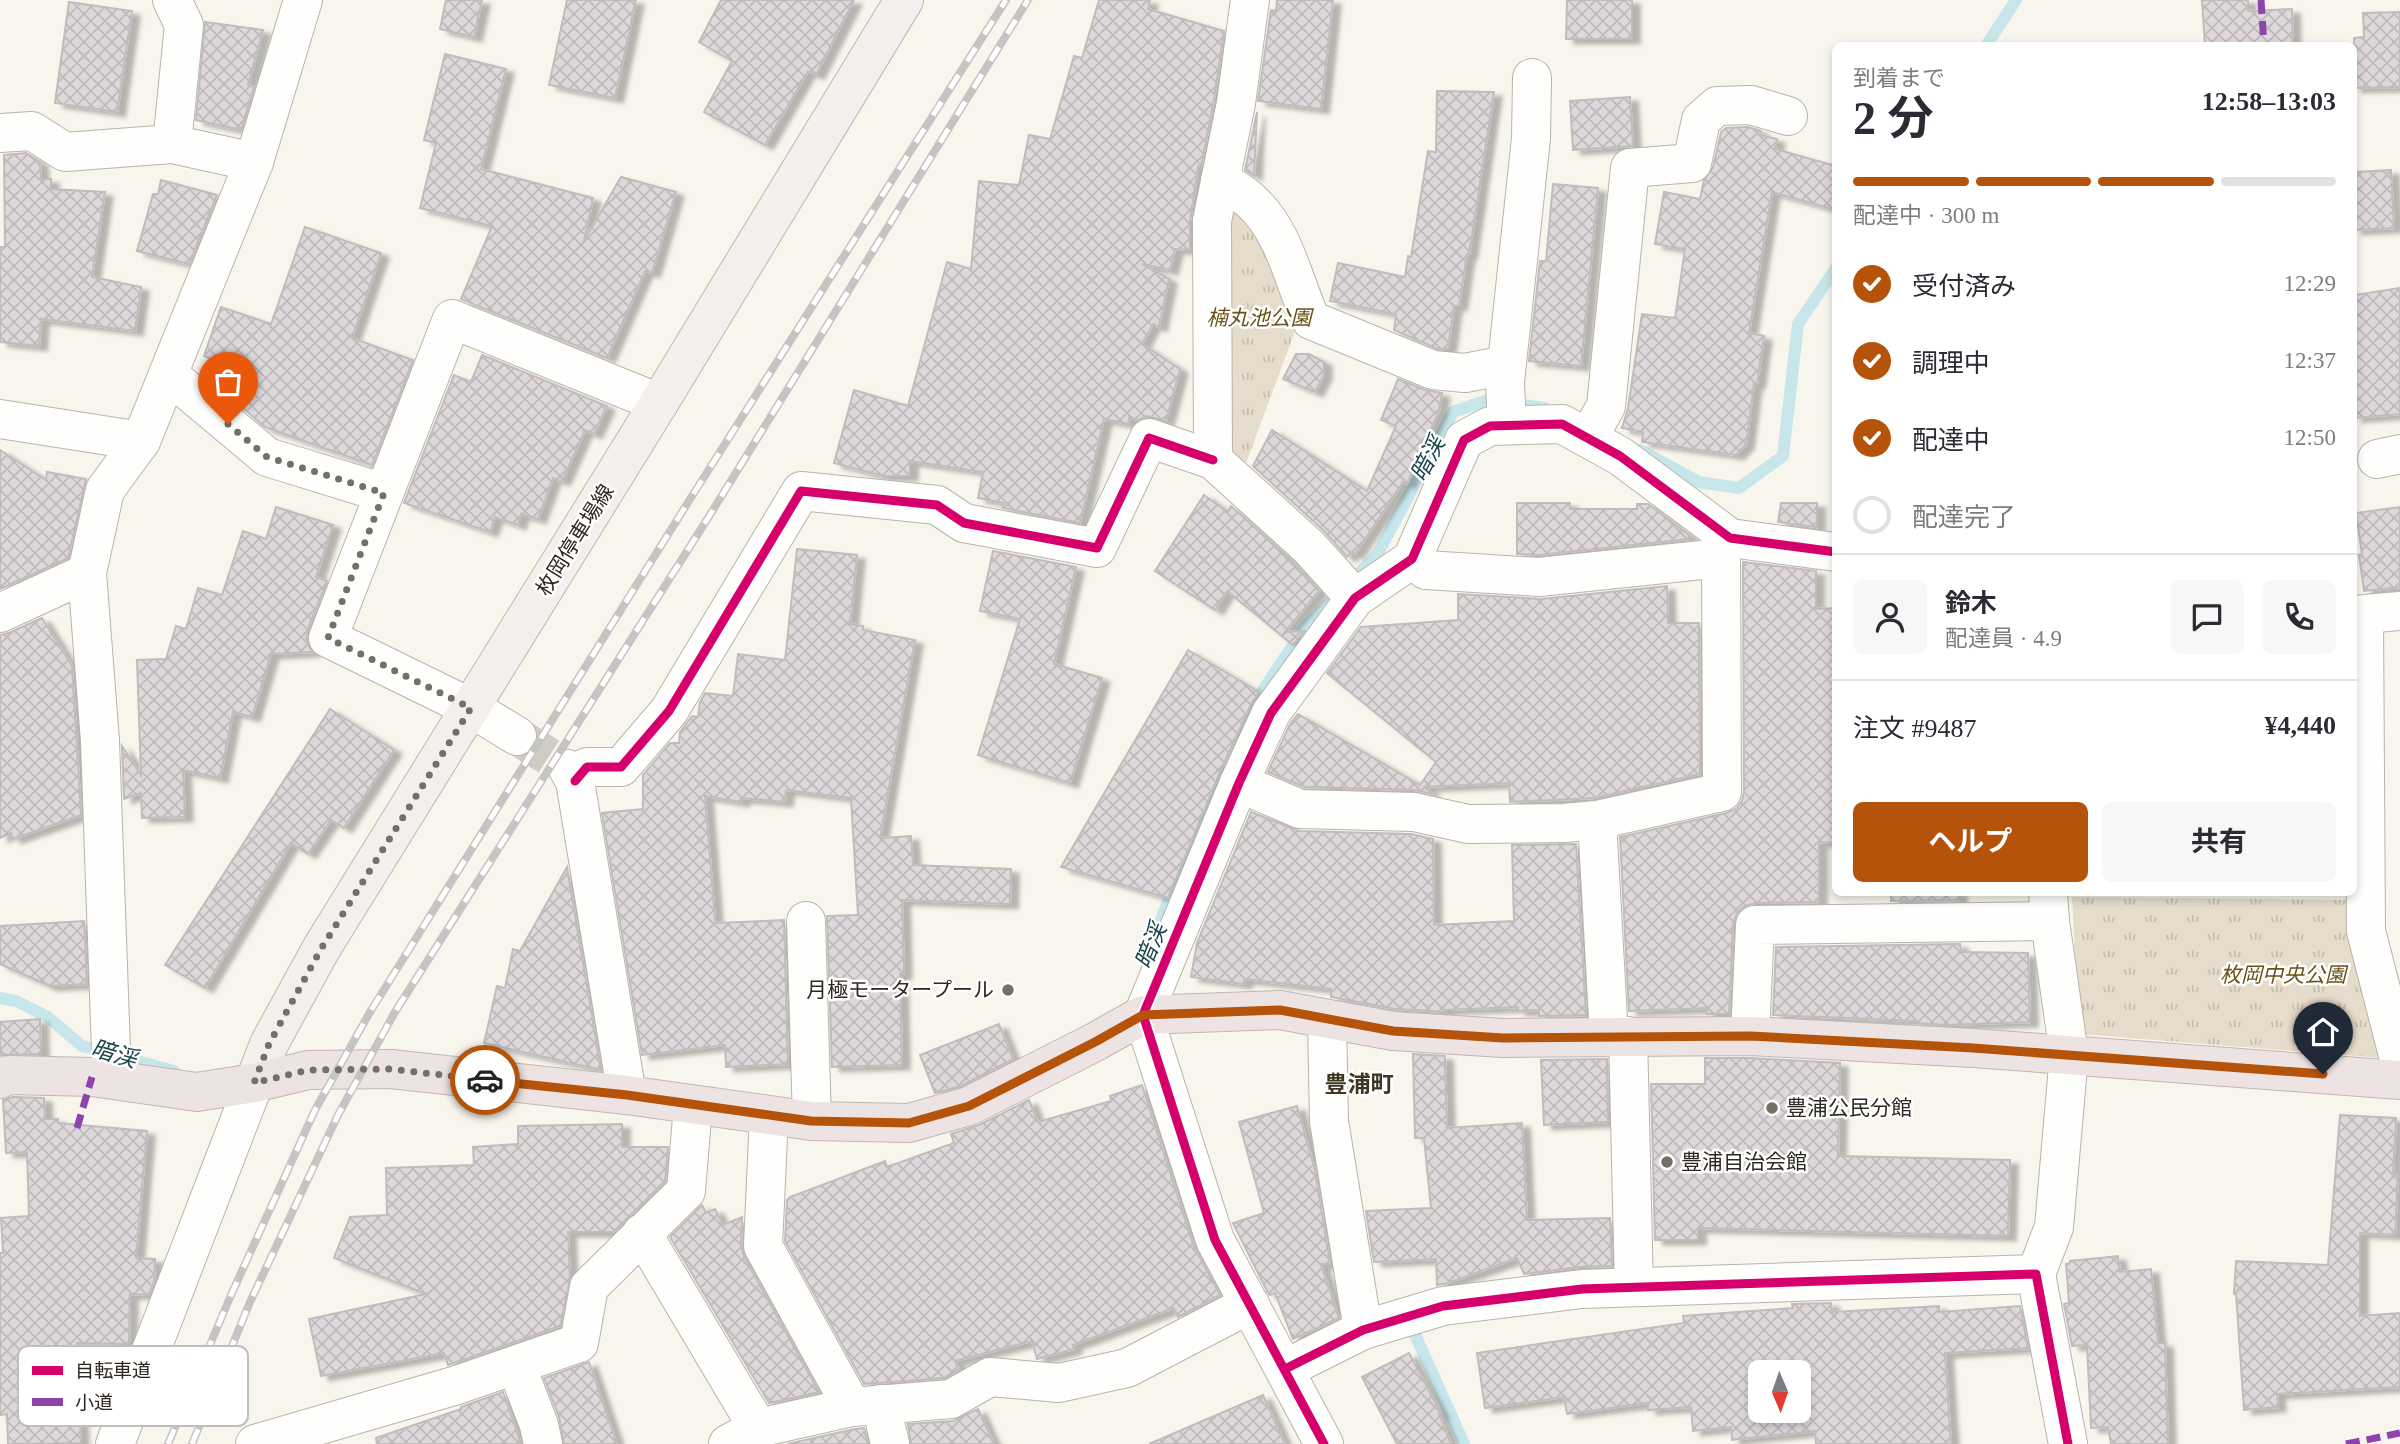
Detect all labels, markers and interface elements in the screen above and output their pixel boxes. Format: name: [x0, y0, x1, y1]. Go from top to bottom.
text: 到着まで: [1853, 66, 1945, 91]
text: 12:58–13:03: [2202, 87, 2336, 116]
text: 2 分: [1853, 93, 1934, 144]
text: 配達中 · 300 m: [1853, 203, 1999, 228]
icon: check: [1853, 265, 1891, 303]
text: 12:29: [2284, 271, 2336, 296]
text: 受付済み: [1912, 272, 2016, 301]
park label: 楠丸池公園: [1207, 306, 1314, 330]
icon: check: [1853, 342, 1891, 380]
text: 12:37: [2284, 348, 2336, 373]
text: 調理中: [1912, 349, 1990, 378]
pin: [198, 352, 258, 424]
icon: bag: [209, 363, 247, 401]
icon: check: [1853, 419, 1891, 457]
text: 12:50: [2284, 425, 2336, 450]
text: 配達中: [1912, 426, 1990, 455]
water label: 暗渓: [1406, 430, 1451, 485]
street label: 枚岡停車場線: [531, 480, 619, 600]
text: 配達完了: [1912, 503, 2016, 532]
button: person: [1853, 580, 1927, 654]
button: chat: [2170, 580, 2244, 654]
button: phone: [2262, 580, 2336, 654]
text: 鈴木: [1945, 589, 1997, 618]
text: 配達員 · 4.9: [1945, 626, 2062, 651]
text: ¥4,440: [2265, 711, 2336, 740]
text: 注文 #9487: [1853, 714, 1977, 743]
button: ヘルプ: [1853, 802, 2088, 882]
button: 共有: [2102, 802, 2336, 882]
water label: 暗渓: [1131, 917, 1172, 972]
park label: 枚岡中央公園: [2220, 963, 2349, 987]
place label: 月極モータープール: [806, 978, 994, 1002]
marker: 月極モータープール: [1000, 982, 1016, 998]
pin: [2293, 1002, 2353, 1074]
icon: home: [2304, 1013, 2342, 1051]
water label: 暗渓: [88, 1036, 142, 1073]
courier: [450, 1045, 520, 1115]
icon: car: [466, 1061, 504, 1099]
district label: 豊浦町: [1325, 1072, 1394, 1097]
place label: 豊浦公民分館: [1786, 1096, 1912, 1120]
marker: 豊浦公民分館: [1764, 1100, 1780, 1116]
place label: 豊浦自治会館: [1681, 1150, 1807, 1174]
marker: 豊浦自治会館: [1659, 1154, 1675, 1170]
legend: [18, 1346, 248, 1426]
text: 自転車道: [75, 1360, 151, 1381]
north arrow: [1748, 1360, 1811, 1423]
map controls: [1748, 1360, 1811, 1423]
text: 小道: [75, 1392, 113, 1413]

